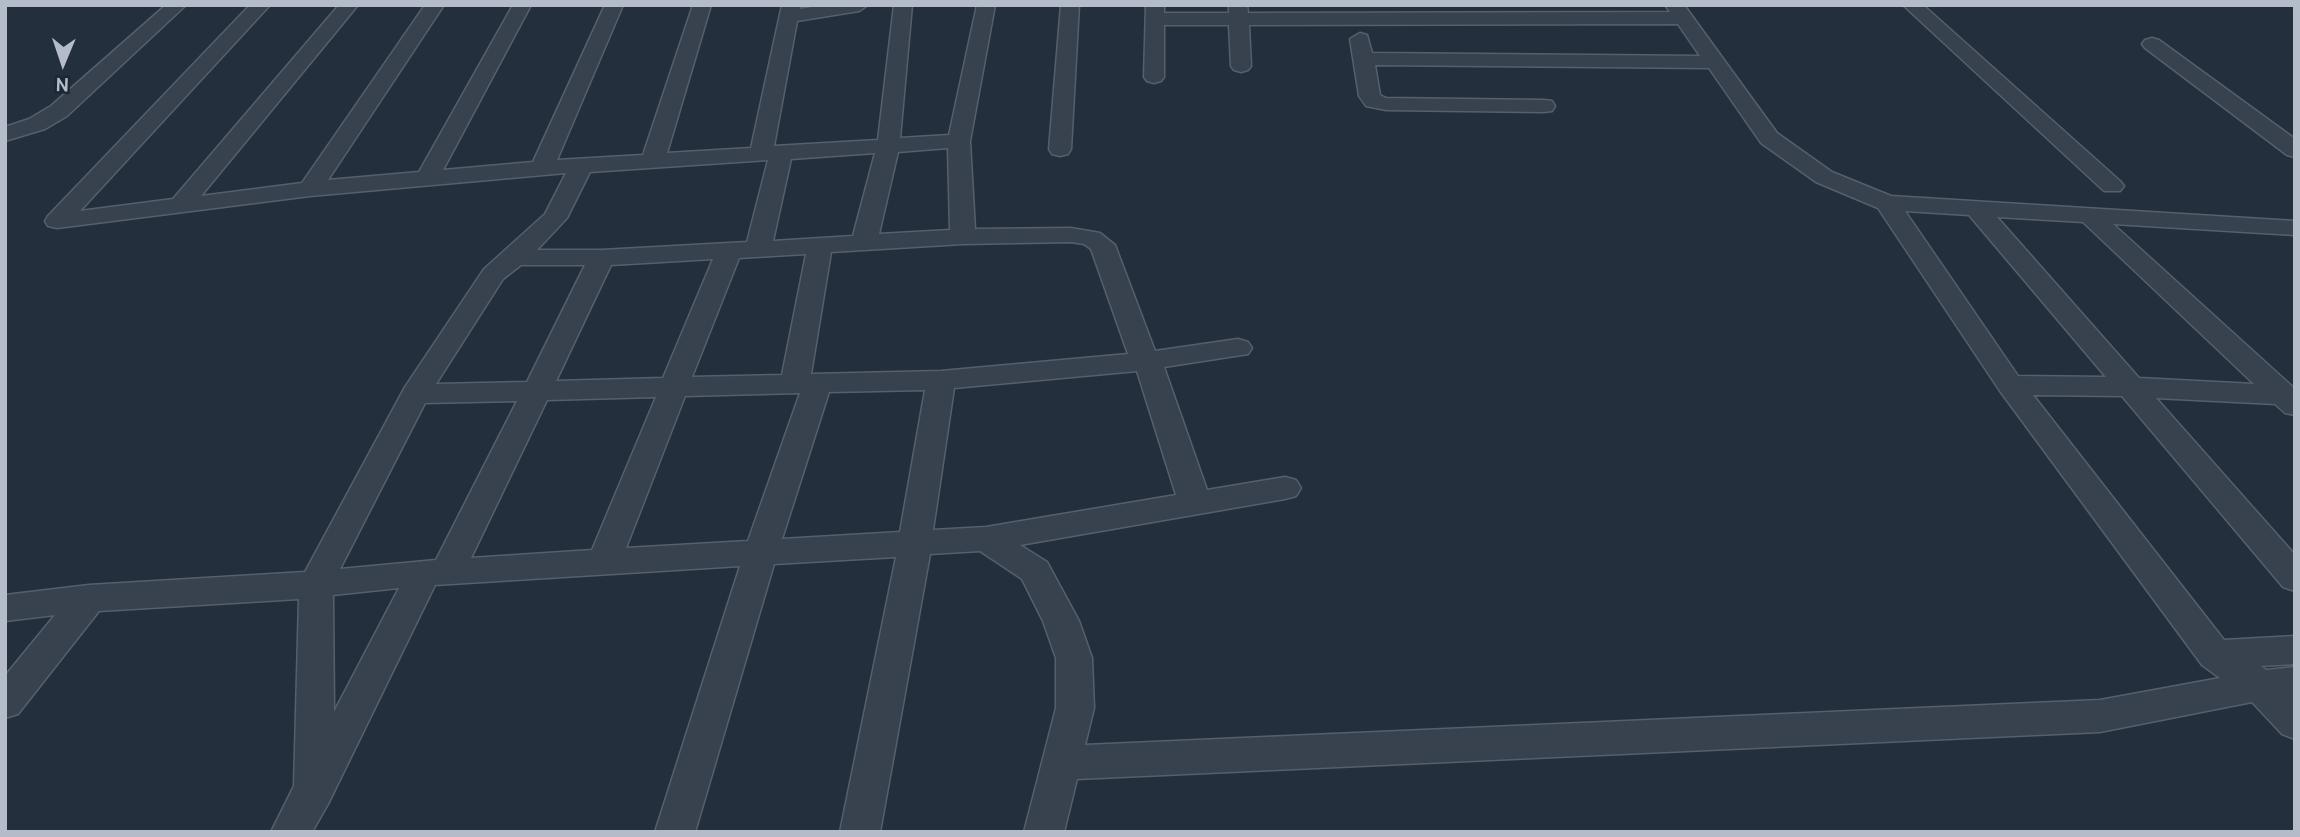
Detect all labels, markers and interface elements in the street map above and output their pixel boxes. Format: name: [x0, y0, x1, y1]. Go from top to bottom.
north arrow: [28, 28, 98, 98]
text: N: [55, 73, 69, 96]

